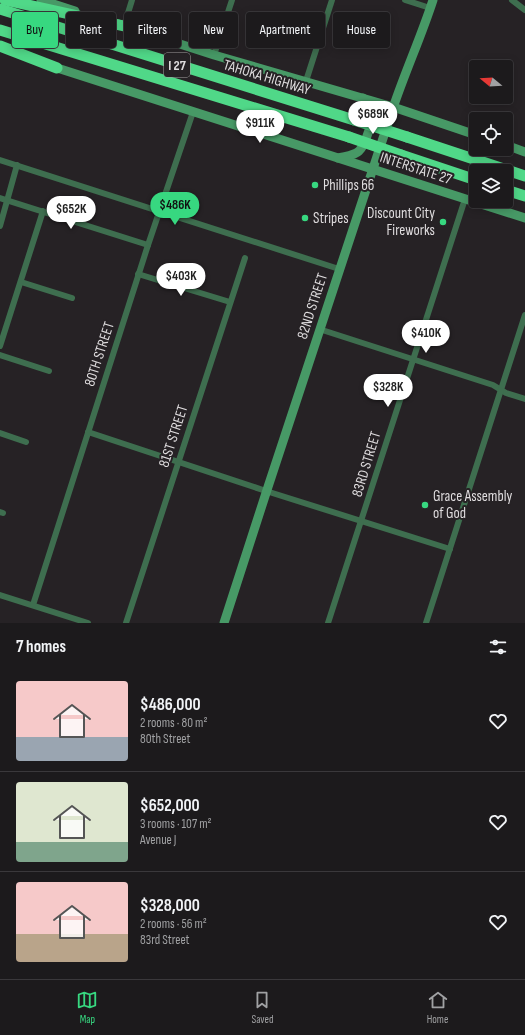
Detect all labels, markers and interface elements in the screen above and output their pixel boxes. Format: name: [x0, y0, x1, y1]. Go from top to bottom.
chip: Buy: [12, 12, 58, 48]
chip: Rent: [66, 12, 116, 48]
chip: Filters: [124, 12, 181, 48]
chip: New: [189, 12, 238, 48]
chip: Apartment: [246, 12, 325, 48]
chip: House: [333, 12, 390, 48]
road number: I 27: [164, 53, 190, 77]
street label: TAHOKA HIGHWAY: [221, 55, 313, 100]
north arrow: [469, 60, 513, 104]
map controls: [469, 60, 513, 208]
pin: $689K: [345, 101, 401, 135]
text: $689K: [357, 106, 389, 122]
pin: $911K: [232, 110, 288, 144]
button: locate: [469, 112, 513, 156]
text: $911K: [245, 115, 275, 131]
street label: INTERSTATE 27: [378, 148, 454, 189]
button: layers: [469, 164, 513, 208]
place label: Phillips 66: [323, 176, 374, 195]
marker: Phillips 66: [310, 180, 320, 190]
pin: $486K: [147, 192, 203, 226]
pin: $652K: [43, 196, 99, 230]
text: $486K: [159, 197, 191, 213]
text: $652K: [56, 201, 86, 217]
place label: Discount City Fireworks: [367, 204, 435, 240]
place label: Stripes: [313, 209, 349, 228]
marker: Stripes: [300, 213, 310, 223]
marker: Discount City Fireworks: [438, 217, 448, 227]
pin: $403K: [153, 263, 209, 297]
text: $403K: [165, 268, 197, 284]
street label: 82ND STREET: [293, 271, 332, 342]
street label: 80TH STREET: [80, 319, 119, 389]
pin: $410K: [398, 320, 454, 354]
text: $410K: [411, 325, 441, 341]
pin: $328K: [360, 374, 416, 408]
text: $328K: [373, 379, 403, 395]
street label: 81ST STREET: [154, 403, 192, 470]
street label: 83RD STREET: [348, 429, 385, 499]
place label: Grace Assembly of God: [433, 487, 512, 523]
marker: Grace Assembly of God: [420, 500, 430, 510]
icon: filters: [487, 636, 509, 658]
text: 7 homes: [16, 637, 66, 657]
text: $486,000: [140, 695, 201, 715]
icon: home: [48, 697, 96, 745]
icon: heart: [487, 710, 509, 732]
text: 2 rooms · 80 m²: [140, 715, 207, 731]
text: 80th Street: [140, 731, 191, 747]
text: $652,000: [140, 796, 200, 816]
icon: home: [48, 798, 96, 846]
icon: heart: [487, 811, 509, 833]
text: 3 rooms · 107 m²: [140, 816, 212, 832]
text: Avenue J: [140, 832, 177, 848]
text: $328,000: [140, 896, 200, 916]
icon: home: [48, 898, 96, 946]
icon: heart: [487, 911, 509, 933]
text: 2 rooms · 56 m²: [140, 916, 207, 932]
text: 83rd Street: [140, 932, 190, 948]
tab: Map: [76, 989, 98, 1026]
tab: Saved: [251, 989, 274, 1026]
tab: Home: [427, 989, 449, 1026]

